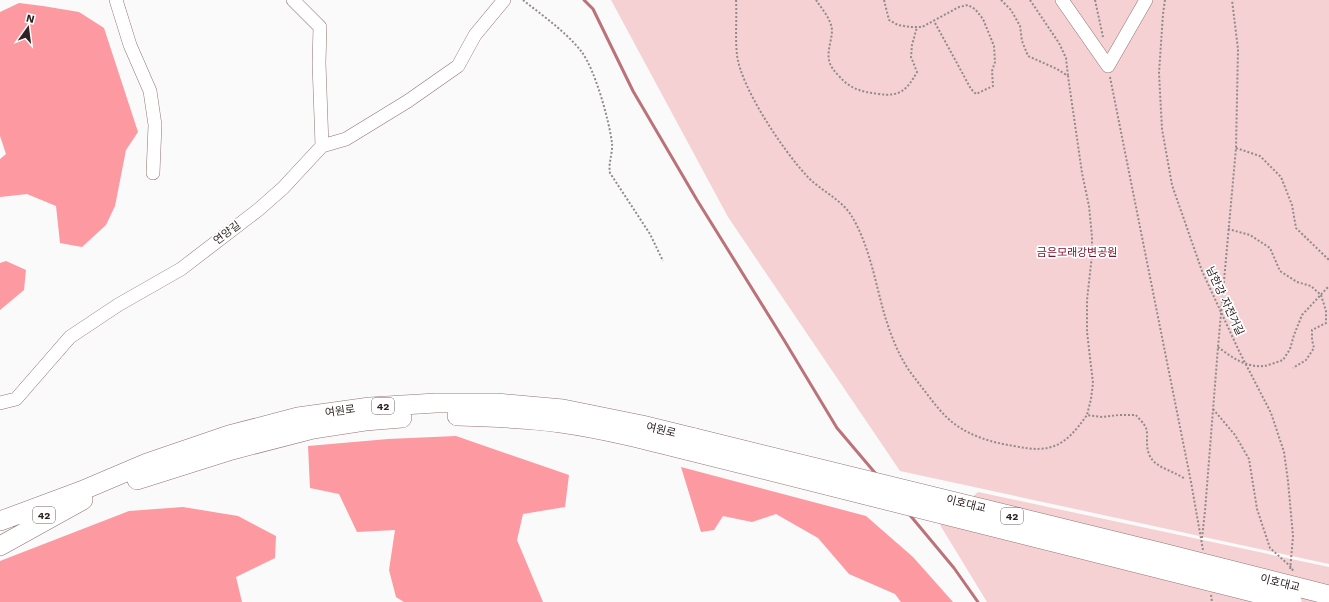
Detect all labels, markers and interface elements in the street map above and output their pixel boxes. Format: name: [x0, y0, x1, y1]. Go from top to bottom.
north arrow: [8, 8, 48, 48]
text: N: [25, 11, 36, 26]
street label: 연양길: [211, 219, 243, 247]
park label: 금은모래강변공원: [1037, 246, 1117, 259]
street label: 남한강 자전거길: [1203, 264, 1247, 338]
road number: 42: [372, 398, 394, 414]
street label: 여원로: [324, 402, 356, 420]
street label: 여원로: [645, 420, 677, 440]
street label: 이호대교: [945, 493, 987, 515]
road number: 42: [33, 507, 55, 523]
road number: 42: [1001, 508, 1023, 524]
street label: 이호대교: [1259, 572, 1301, 594]

